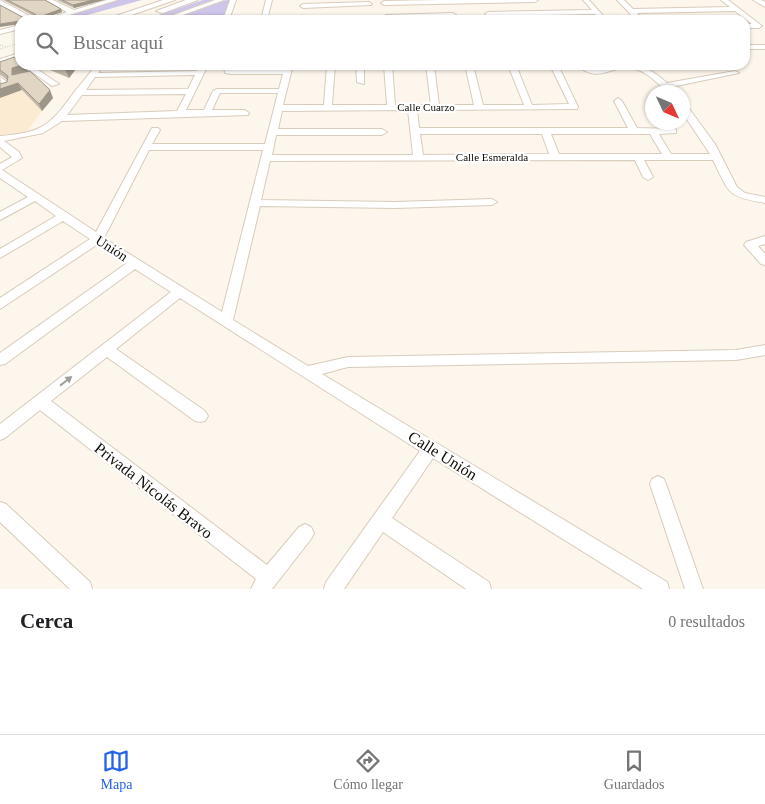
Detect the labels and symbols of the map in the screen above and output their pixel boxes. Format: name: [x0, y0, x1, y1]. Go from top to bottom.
north arrow: [645, 85, 690, 130]
street label: Calle Cuarzo: [397, 101, 455, 113]
street label: Calle Esmeralda: [456, 151, 528, 163]
street label: Unión: [93, 233, 130, 264]
one-way arrow: [59, 376, 72, 386]
street label: Calle Unión: [405, 428, 480, 483]
street label: Privada Nicolás Bravo: [91, 439, 216, 542]

